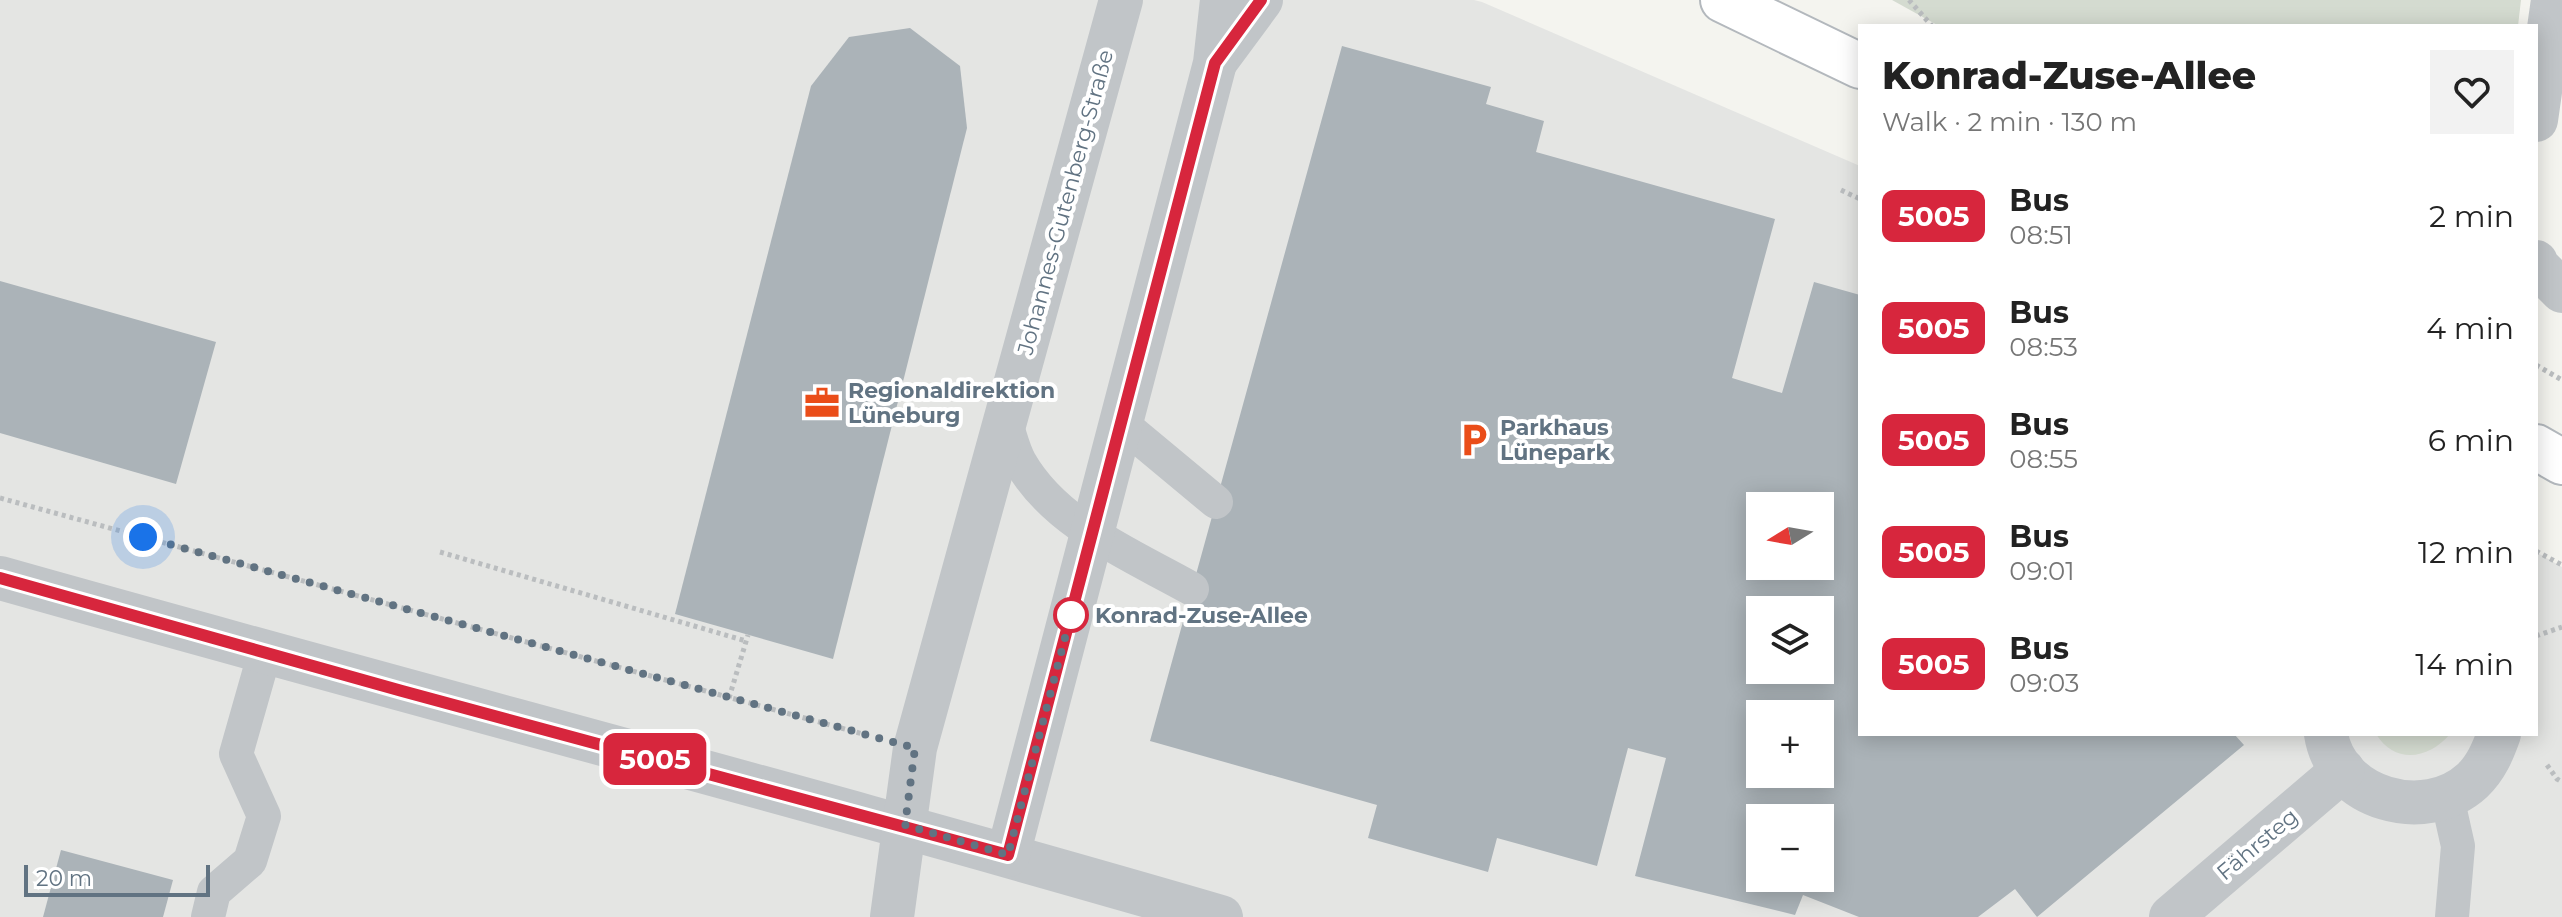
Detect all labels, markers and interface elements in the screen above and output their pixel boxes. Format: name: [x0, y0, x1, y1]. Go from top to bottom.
street label: Johannes-Gutenberg-Straße: [1011, 47, 1119, 359]
button: heart: [2430, 50, 2514, 134]
text: Konrad-Zuse-Allee: [1882, 52, 2256, 99]
text: Walk · 2 min · 130 m: [1882, 106, 2137, 138]
text: Bus: [2009, 182, 2069, 219]
text: 2 min: [2429, 198, 2514, 235]
text: 5005: [1898, 199, 1969, 233]
text: 08:51: [2009, 219, 2073, 251]
text: Bus: [2009, 294, 2069, 331]
text: 4 min: [2426, 310, 2514, 347]
text: 5005: [1898, 311, 1969, 345]
text: 08:53: [2009, 331, 2078, 363]
place label: Regionaldirektion Lüneburg: [848, 377, 1055, 429]
office icon: Regionaldirektion Lüneburg: [803, 384, 841, 422]
text: Bus: [2009, 406, 2069, 443]
place label: Parkhaus Lünepark: [1500, 414, 1610, 466]
parking icon: Parkhaus Lünepark: [1455, 421, 1493, 459]
text: 6 min: [2428, 422, 2514, 459]
text: 5005: [1898, 423, 1969, 457]
text: 08:55: [2009, 443, 2078, 475]
north arrow: [1746, 492, 1834, 580]
map controls: [1746, 492, 1834, 892]
your location: [123, 517, 163, 557]
text: Bus: [2009, 518, 2069, 555]
text: 12 min: [2418, 534, 2514, 571]
text: 5005: [1898, 535, 1969, 569]
text: 09:01: [2009, 555, 2075, 587]
button: layers: [1746, 596, 1834, 684]
marker: Konrad-Zuse-Allee: [1054, 598, 1088, 632]
place label: Konrad-Zuse-Allee: [1095, 602, 1308, 629]
text: Bus: [2009, 630, 2069, 667]
text: 14 min: [2415, 646, 2514, 683]
text: 5005: [1898, 647, 1969, 681]
text: 09:03: [2009, 667, 2080, 699]
button: +: [1746, 700, 1834, 788]
line badge: 5005: [599, 733, 711, 785]
text: 5005: [619, 742, 691, 776]
street label: Fährsteg: [2211, 803, 2303, 886]
button: −: [1746, 804, 1834, 892]
scale bar: [24, 861, 210, 897]
text: 20 m: [36, 865, 92, 892]

